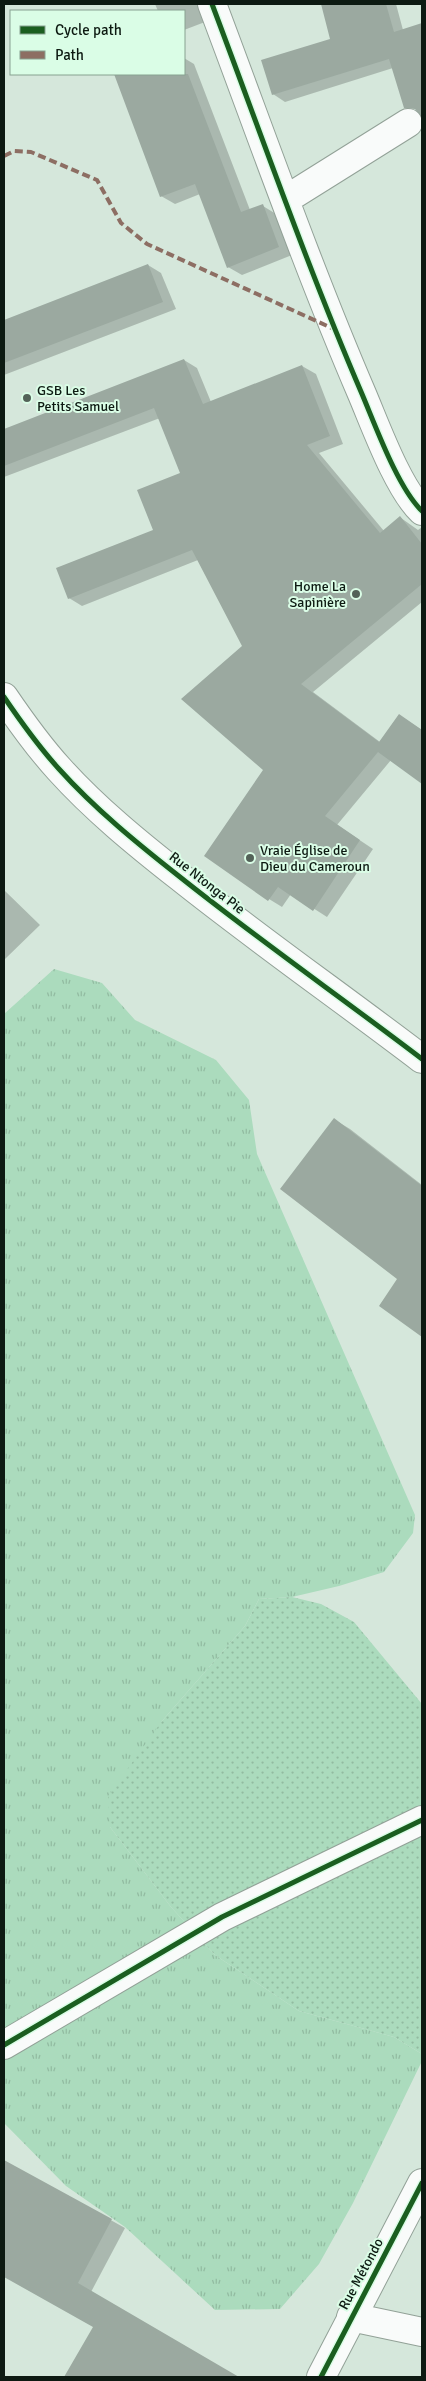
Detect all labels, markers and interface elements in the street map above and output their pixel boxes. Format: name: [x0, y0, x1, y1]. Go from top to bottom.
legend: [10, 10, 185, 75]
text: Cycle path: [55, 21, 122, 39]
text: Path: [55, 46, 84, 64]
place label: GSB Les Petits Samuel: [37, 382, 119, 415]
marker: GSB Les Petits Samuel: [21, 392, 33, 404]
place label: Home La Sapinière: [290, 578, 346, 611]
marker: Home La Sapinière: [350, 588, 362, 600]
place label: Vraie Église de Dieu du Cameroun: [260, 842, 370, 875]
street label: Rue Ntonga Pie: [166, 848, 248, 918]
marker: Vraie Église de Dieu du Cameroun: [244, 852, 256, 864]
street label: Rue Métondo: [335, 2235, 387, 2313]

